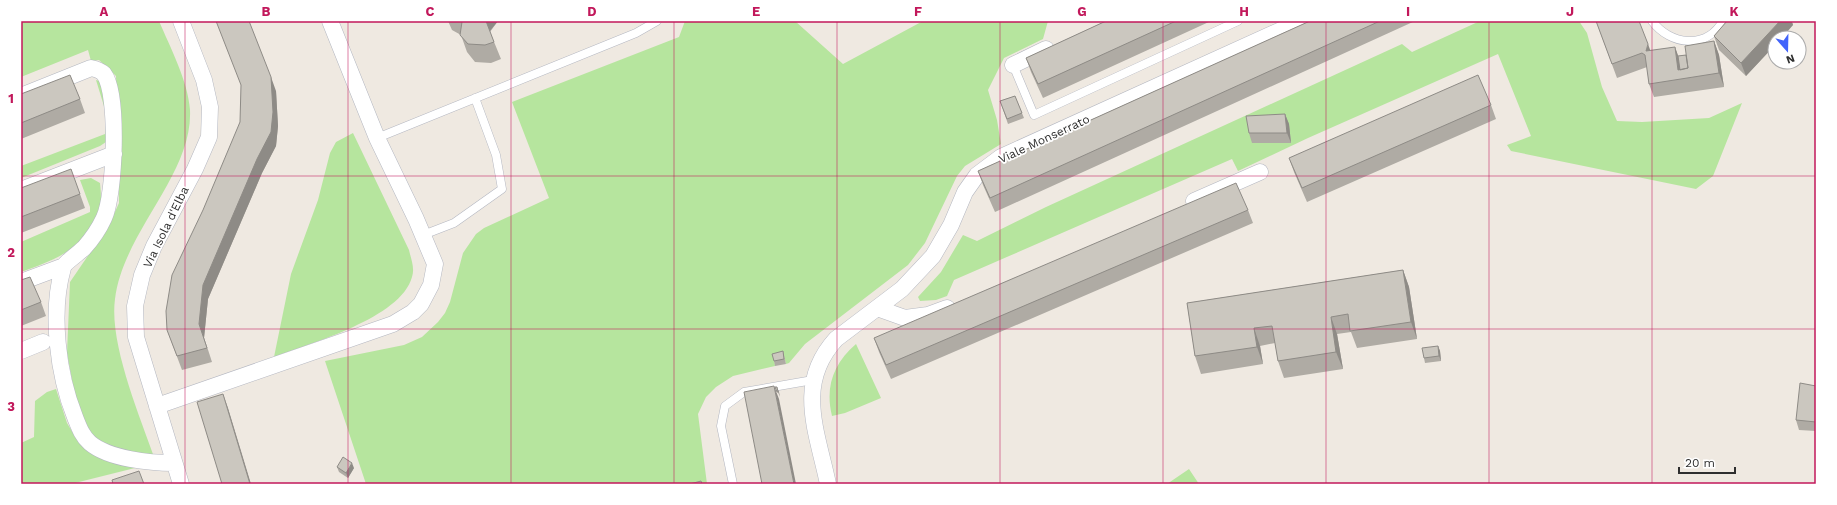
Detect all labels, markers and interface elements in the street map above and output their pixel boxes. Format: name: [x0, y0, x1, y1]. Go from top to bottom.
text: A: [100, 4, 109, 19]
text: B: [262, 4, 271, 19]
text: C: [426, 4, 435, 19]
text: D: [587, 4, 597, 19]
text: E: [752, 4, 760, 19]
text: F: [914, 4, 922, 19]
text: G: [1077, 4, 1087, 19]
text: H: [1239, 4, 1249, 19]
text: I: [1406, 4, 1410, 19]
text: J: [1566, 4, 1574, 19]
text: K: [1729, 4, 1739, 19]
north arrow: [1767, 30, 1807, 70]
text: N: [1784, 51, 1796, 66]
text: 1: [8, 91, 14, 106]
street label: Viale Monserrato: [996, 112, 1092, 166]
street label: Via Isola d'Elba: [140, 184, 192, 270]
text: 2: [7, 245, 15, 260]
text: 3: [7, 399, 15, 414]
scale bar: [1679, 449, 1735, 475]
text: 20 m: [1685, 456, 1715, 470]

